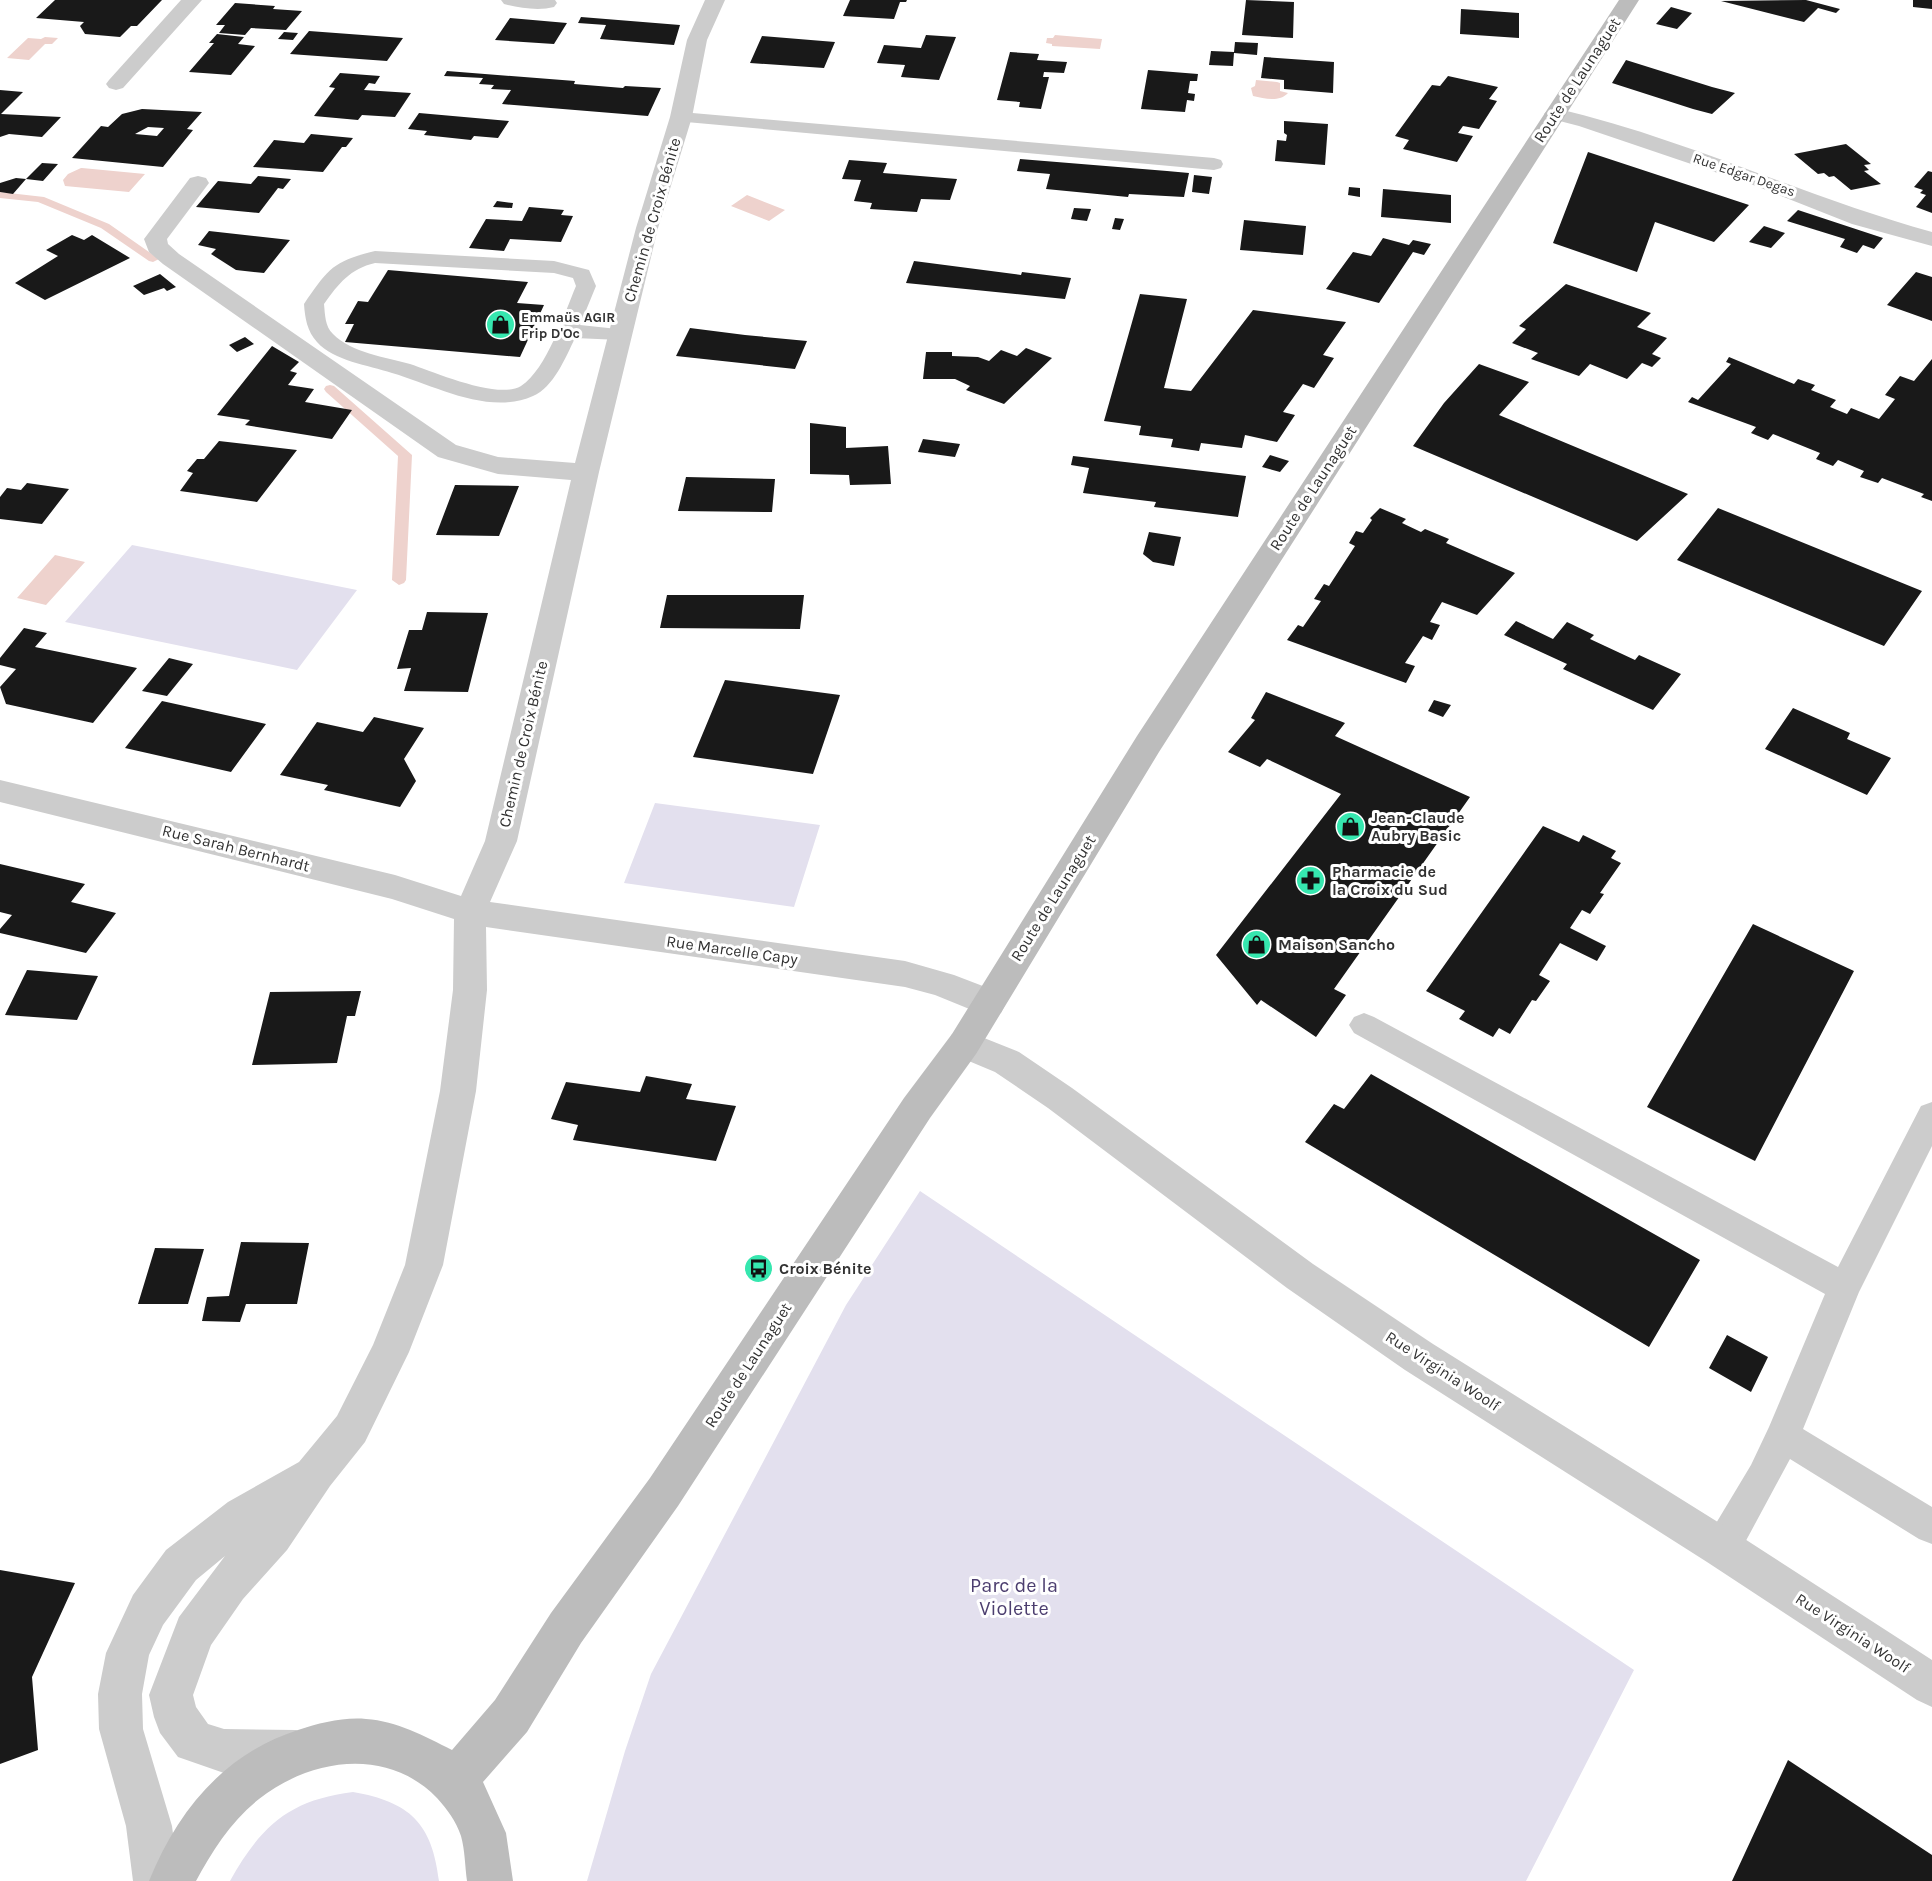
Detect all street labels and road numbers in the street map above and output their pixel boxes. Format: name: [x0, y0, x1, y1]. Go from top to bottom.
street label: Route de Launaguet: [1530, 14, 1624, 146]
street label: Chemin de Croix Bénite: [619, 136, 685, 304]
street label: Rue Edgar Degas: [1691, 150, 1797, 200]
street label: Route de Launaguet: [1266, 422, 1360, 554]
street label: Chemin de Croix Bénite: [495, 659, 551, 829]
street label: Rue Sarah Bernhardt: [160, 820, 312, 876]
street label: Route de Launaguet: [1006, 831, 1100, 965]
street label: Rue Marcelle Capy: [665, 931, 799, 969]
street label: Route de Launaguet: [701, 1299, 795, 1431]
street label: Rue Virginia Woolf: [1382, 1327, 1504, 1415]
street label: Rue Virginia Woolf: [1792, 1589, 1914, 1677]

